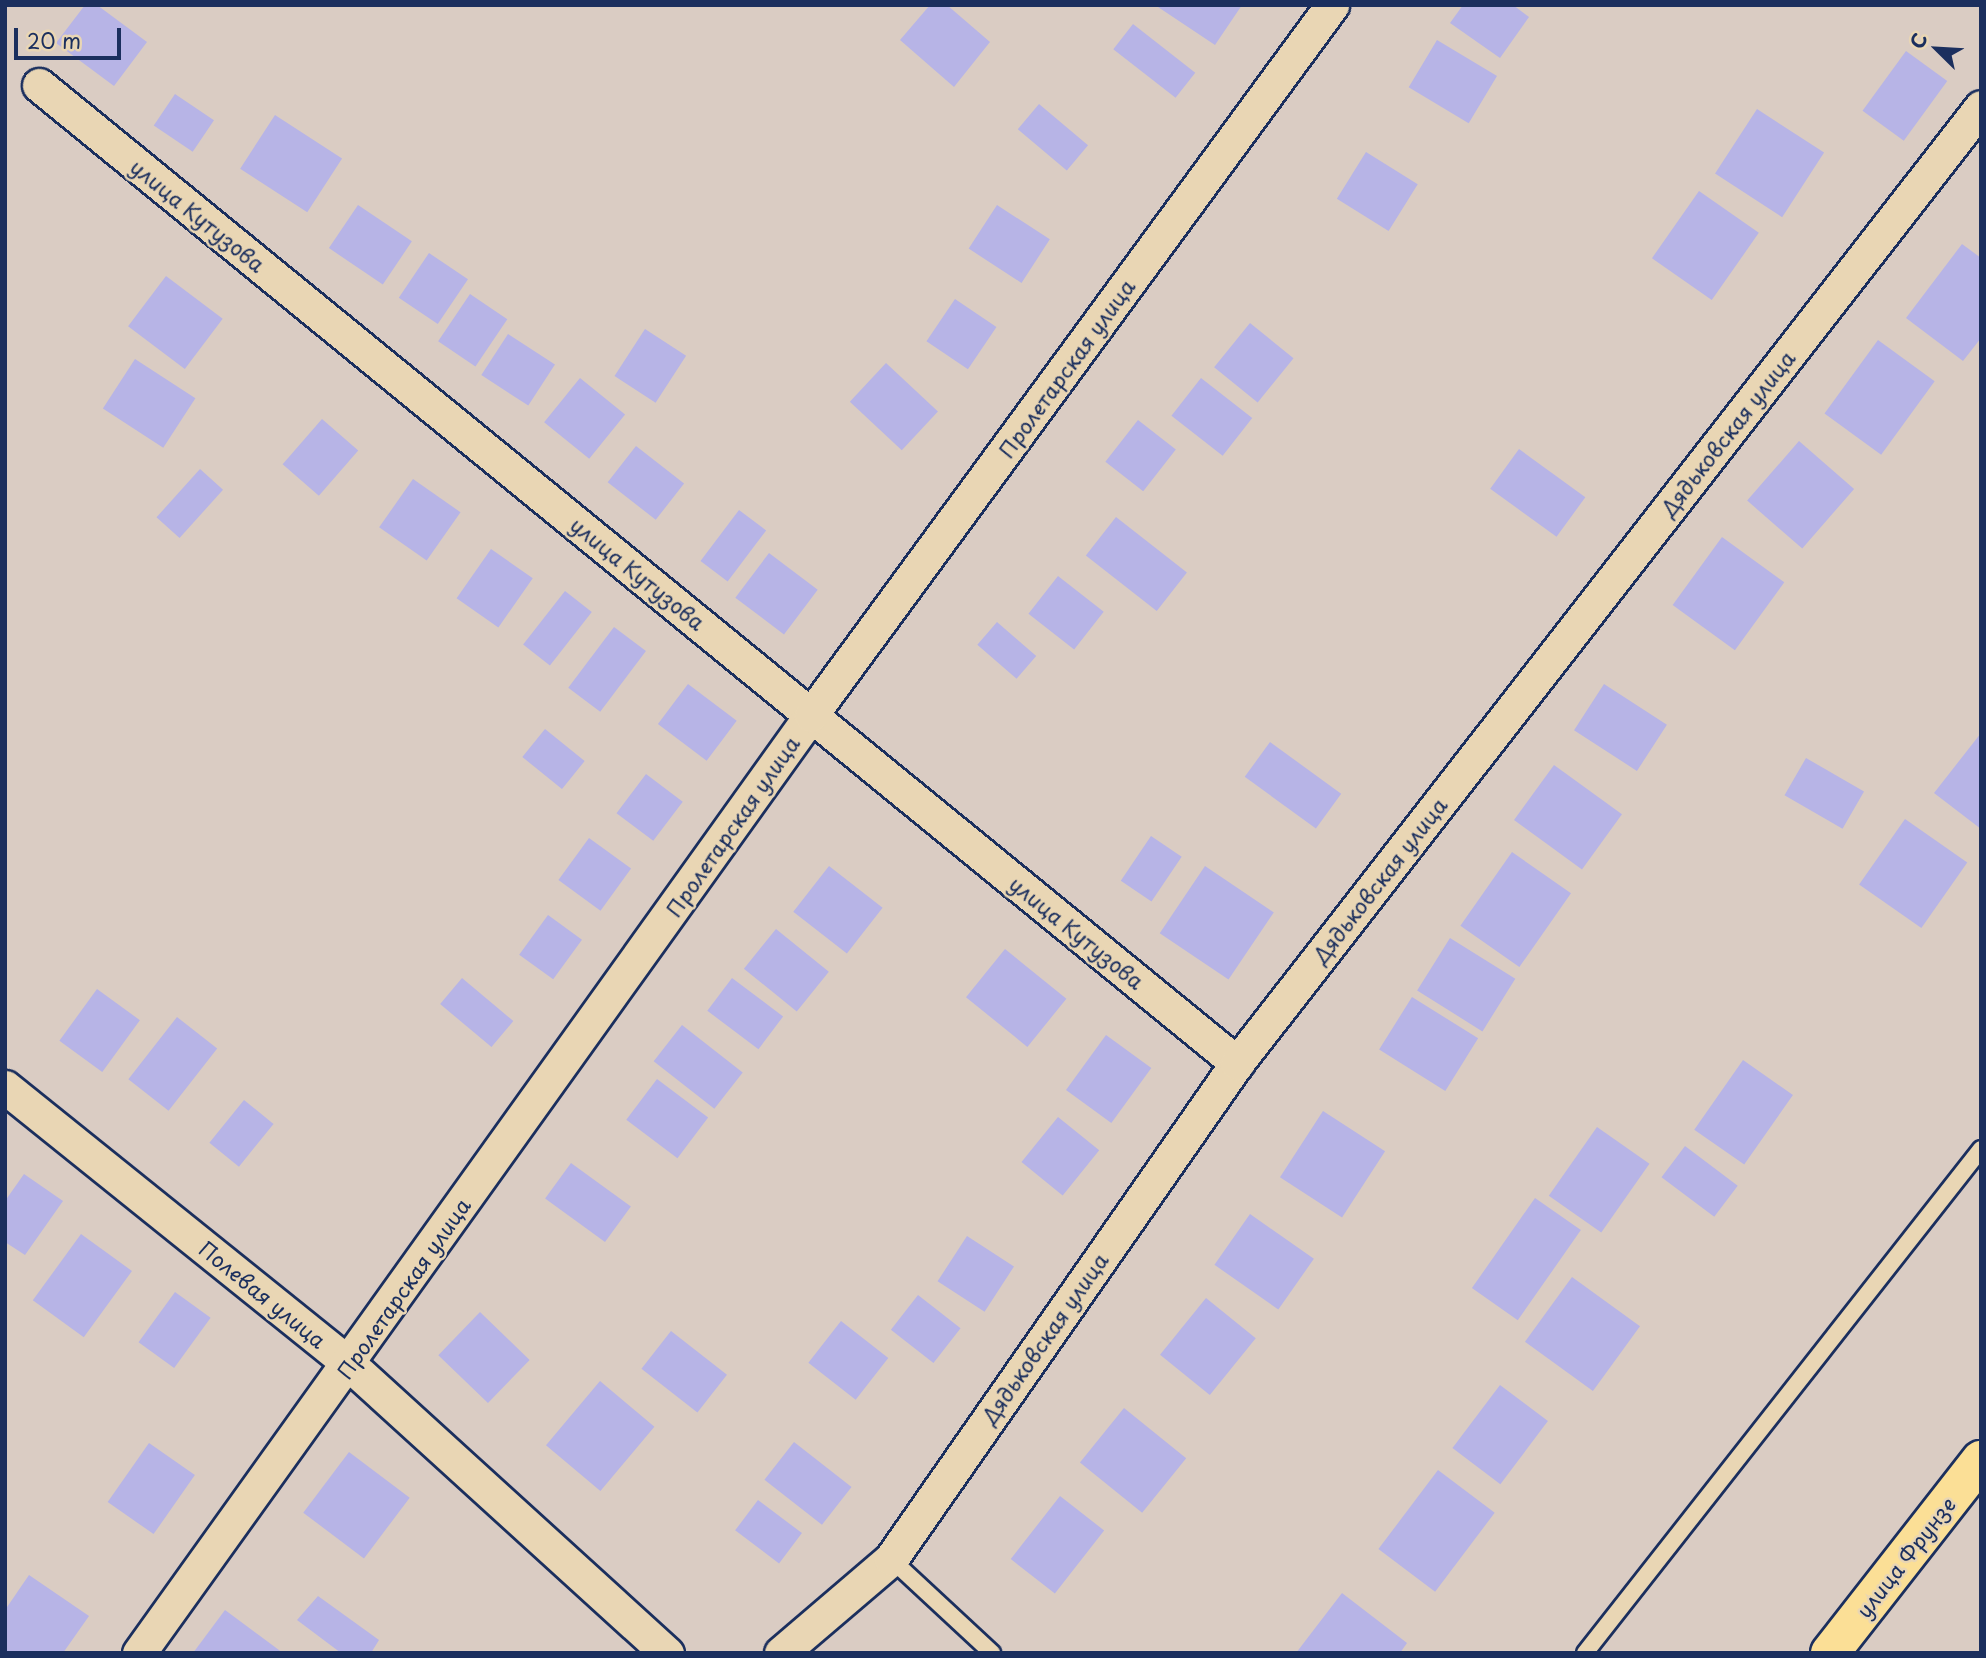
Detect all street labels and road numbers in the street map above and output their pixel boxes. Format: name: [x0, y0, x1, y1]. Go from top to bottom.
street label: улица Кутузова: [125, 153, 271, 277]
street label: Пролетарская улица: [992, 273, 1140, 463]
street label: Дядьковская улица: [1654, 345, 1800, 521]
street label: улица Кутузова: [565, 511, 711, 635]
street label: Пролетарская улица: [660, 730, 804, 922]
street label: Дядьковская улица: [1306, 792, 1452, 968]
street label: улица Кутузова: [1004, 870, 1150, 994]
street label: Пролетарская улица: [331, 1192, 475, 1384]
street label: Полевая улица: [195, 1235, 331, 1353]
street label: Дядьковская улица: [975, 1247, 1113, 1429]
street label: улица Фрунзе: [1850, 1491, 1960, 1623]

